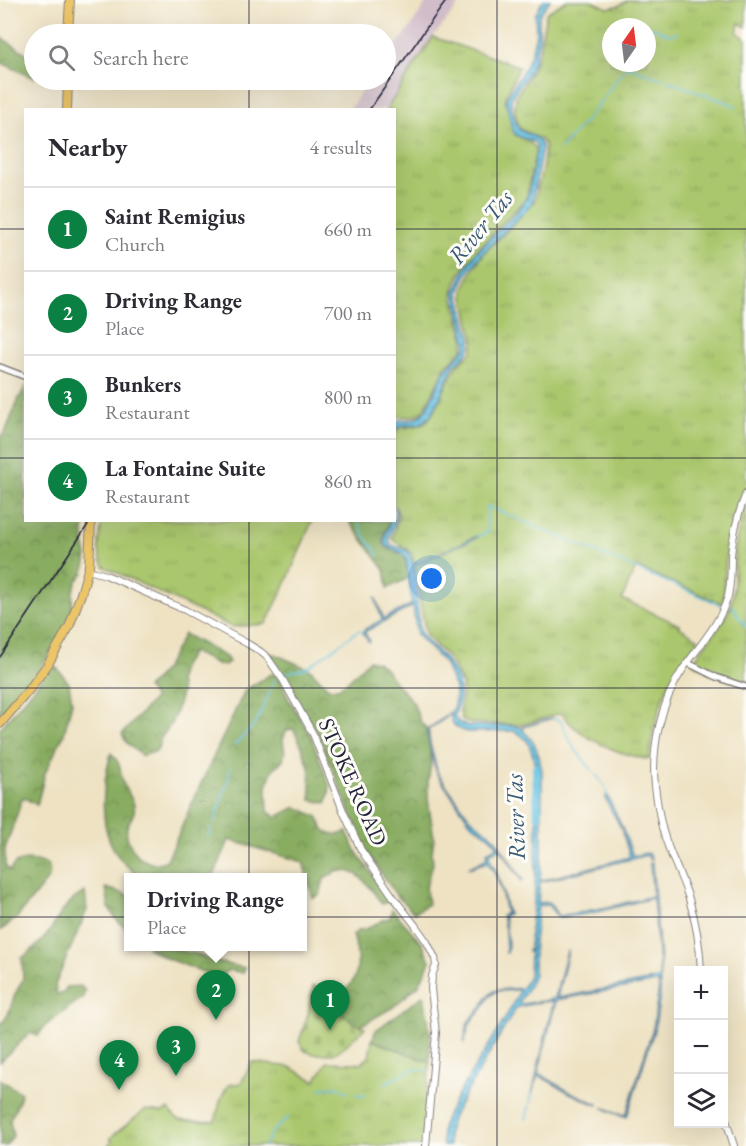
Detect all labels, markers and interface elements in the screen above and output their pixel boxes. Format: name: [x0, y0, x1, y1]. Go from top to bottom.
north arrow: [602, 18, 656, 72]
search box: [24, 24, 396, 90]
icon: search: [45, 41, 78, 74]
text: Search here: [93, 43, 188, 72]
text: Nearby: [48, 130, 128, 164]
text: 4 results: [309, 134, 372, 160]
water label: River Tas: [441, 183, 520, 271]
text: Saint Remigius: [105, 202, 245, 231]
text: 1: [62, 216, 73, 242]
text: 660 m: [324, 216, 372, 242]
text: Church: [105, 231, 165, 257]
text: Driving Range: [105, 286, 242, 315]
text: 2: [62, 300, 73, 326]
text: 700 m: [324, 300, 372, 326]
text: Place: [105, 315, 144, 341]
text: Bunkers: [105, 370, 181, 399]
text: 3: [62, 384, 73, 410]
text: 800 m: [324, 384, 372, 410]
text: Restaurant: [105, 399, 190, 425]
text: La Fontaine Suite: [105, 454, 265, 483]
text: 4: [62, 468, 73, 494]
text: 860 m: [324, 468, 372, 494]
text: Restaurant: [105, 483, 190, 509]
your location: [417, 564, 446, 593]
street label: STOKE ROAD: [312, 714, 394, 850]
water label: River Tas: [498, 773, 532, 861]
popup: [124, 873, 307, 951]
text: Driving Range: [147, 885, 284, 914]
text: Place: [147, 914, 186, 940]
map controls: [674, 966, 728, 1128]
button: +: [674, 966, 728, 1020]
pin: 2: [196, 970, 236, 1020]
pin: 1: [310, 980, 350, 1030]
button: −: [674, 1020, 728, 1074]
pin: 3: [156, 1026, 195, 1076]
pin: 4: [100, 1040, 138, 1090]
button: layers: [674, 1074, 728, 1128]

